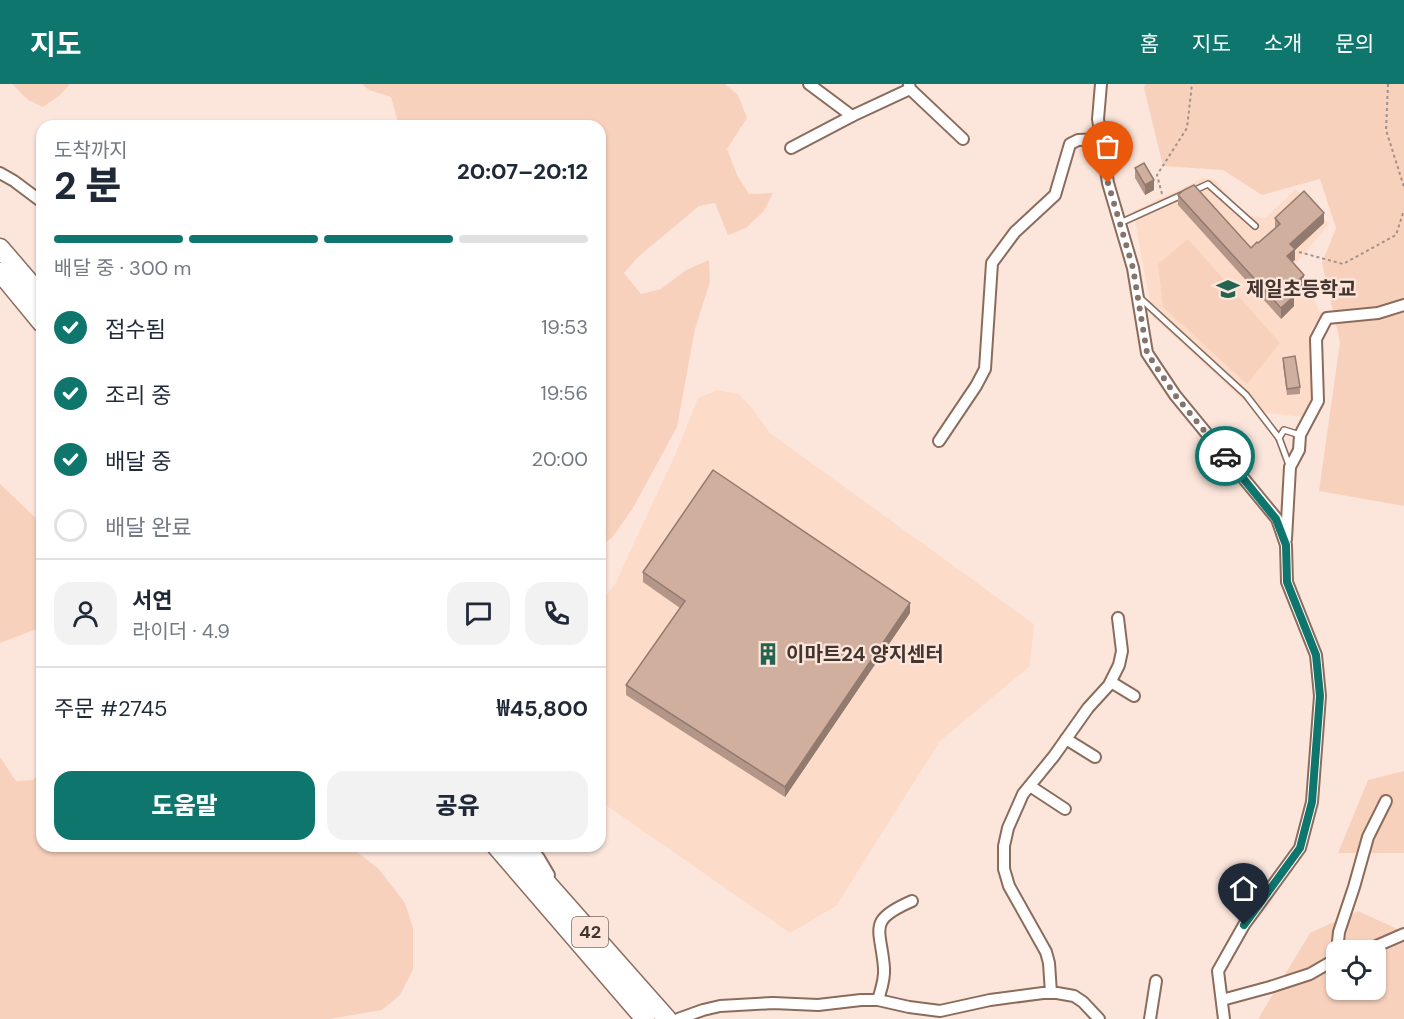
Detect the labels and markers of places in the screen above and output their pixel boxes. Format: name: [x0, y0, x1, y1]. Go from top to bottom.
pin: [1082, 121, 1133, 183]
school or university icon: 제일초등학교: [1215, 276, 1241, 302]
place label: 제일초등학교: [1246, 276, 1356, 302]
building icon: 이마트24 양지센터: [755, 641, 781, 667]
place label: 이마트24 양지센터: [786, 641, 944, 667]
pin: [1218, 863, 1269, 925]

